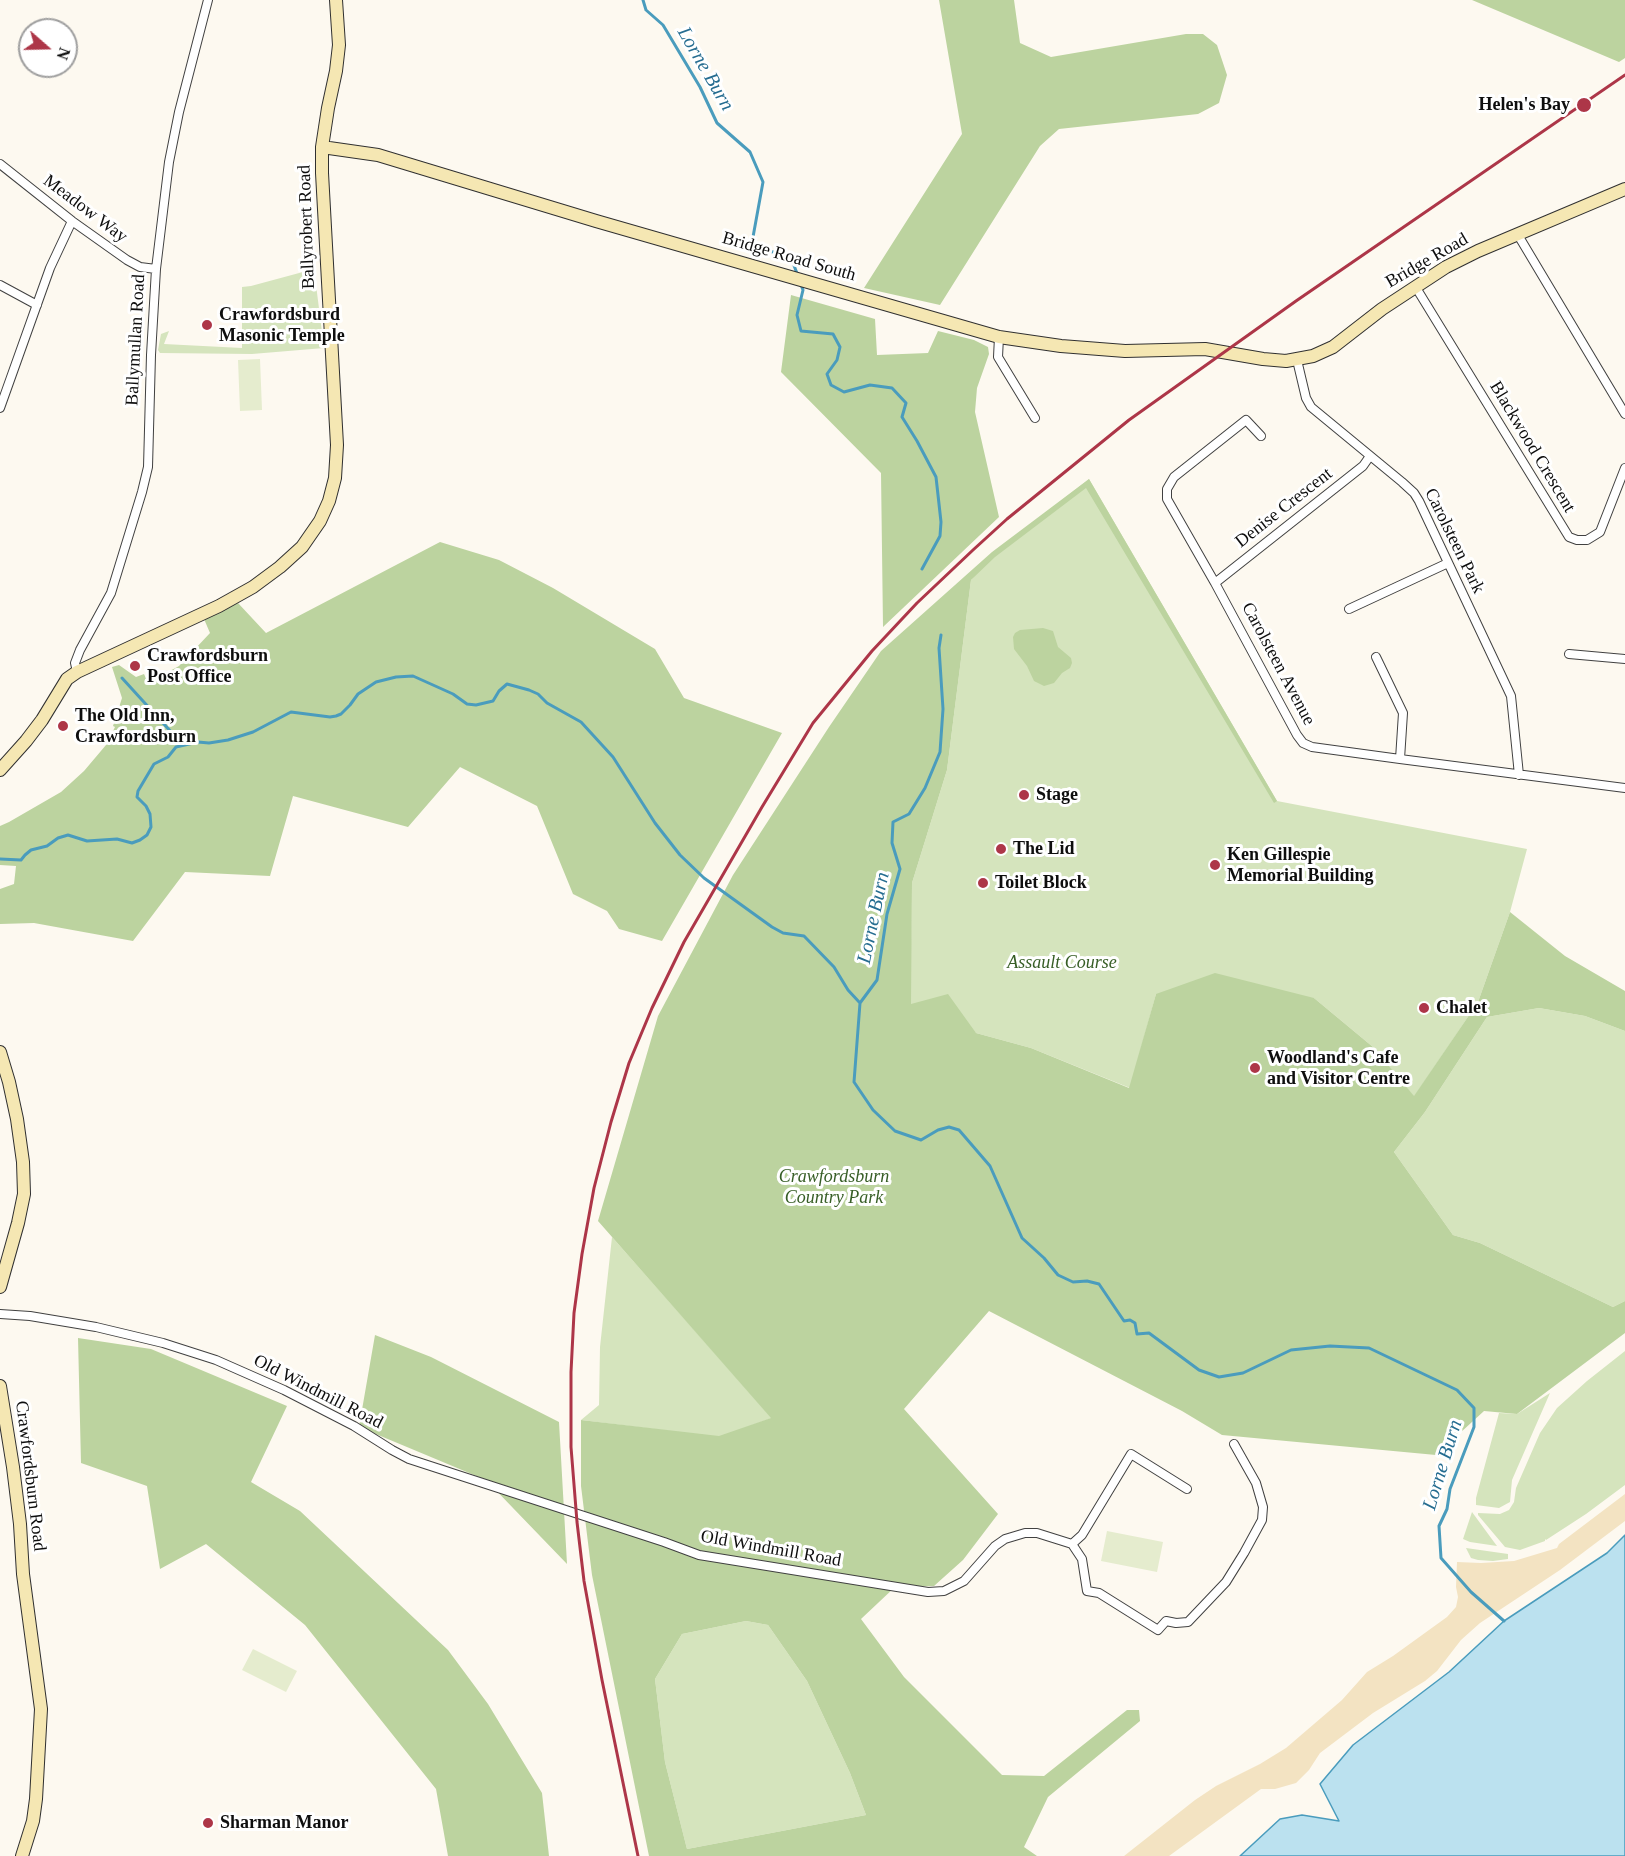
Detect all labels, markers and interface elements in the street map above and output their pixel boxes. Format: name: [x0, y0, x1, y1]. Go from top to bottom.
north arrow: [18, 18, 78, 78]
water label: Lorne Burn: [671, 23, 739, 115]
text: N: [54, 45, 73, 62]
place label: Helen's Bay: [1478, 94, 1570, 116]
marker: Helen's Bay: [1575, 96, 1593, 114]
street label: Ballyrobert Road: [294, 164, 320, 290]
street label: Meadow Way: [39, 170, 131, 248]
street label: Bridge Road South: [720, 228, 858, 286]
street label: Bridge Road: [1382, 229, 1472, 293]
street label: Ballymullan Road: [122, 274, 150, 406]
place label: Crawfordsburd Masonic Temple: [219, 304, 345, 346]
marker: Crawfordsburd Masonic Temple: [200, 318, 214, 332]
street label: Blackwood Crescent: [1484, 377, 1580, 517]
street label: Denise Crescent: [1231, 463, 1337, 553]
street label: Carolsteen Park: [1419, 485, 1489, 597]
street label: Carolsteen Avenue: [1237, 599, 1319, 729]
place label: Crawfordsburn Post Office: [147, 645, 268, 688]
marker: Crawfordsburn Post Office: [128, 659, 142, 673]
place label: The Old Inn, Crawfordsburn: [75, 705, 196, 748]
marker: The Old Inn, Crawfordsburn: [56, 719, 70, 733]
place label: Stage: [1036, 784, 1078, 806]
marker: Stage: [1017, 788, 1031, 802]
place label: The Lid: [1013, 838, 1075, 860]
marker: The Lid: [994, 842, 1008, 856]
place label: Ken Gillespie Memorial Building: [1227, 844, 1374, 886]
marker: Ken Gillespie Memorial Building: [1208, 858, 1222, 872]
water label: Lorne Burn: [853, 870, 895, 966]
place label: Toilet Block: [995, 872, 1087, 894]
marker: Toilet Block: [976, 876, 990, 890]
park label: Assault Course: [1007, 952, 1117, 974]
place label: Chalet: [1436, 997, 1487, 1019]
marker: Chalet: [1417, 1001, 1431, 1015]
place label: Woodland's Cafe and Visitor Centre: [1267, 1047, 1410, 1090]
marker: Woodland's Cafe and Visitor Centre: [1248, 1061, 1262, 1075]
park label: Crawfordsburn Country Park: [779, 1166, 889, 1208]
street label: Old Windmill Road: [250, 1350, 386, 1434]
street label: Crawfordsburn Road: [10, 1400, 50, 1552]
water label: Lorne Burn: [1418, 1417, 1468, 1513]
street label: Old Windmill Road: [699, 1526, 843, 1572]
place label: Sharman Manor: [220, 1812, 349, 1834]
marker: Sharman Manor: [201, 1816, 215, 1830]

